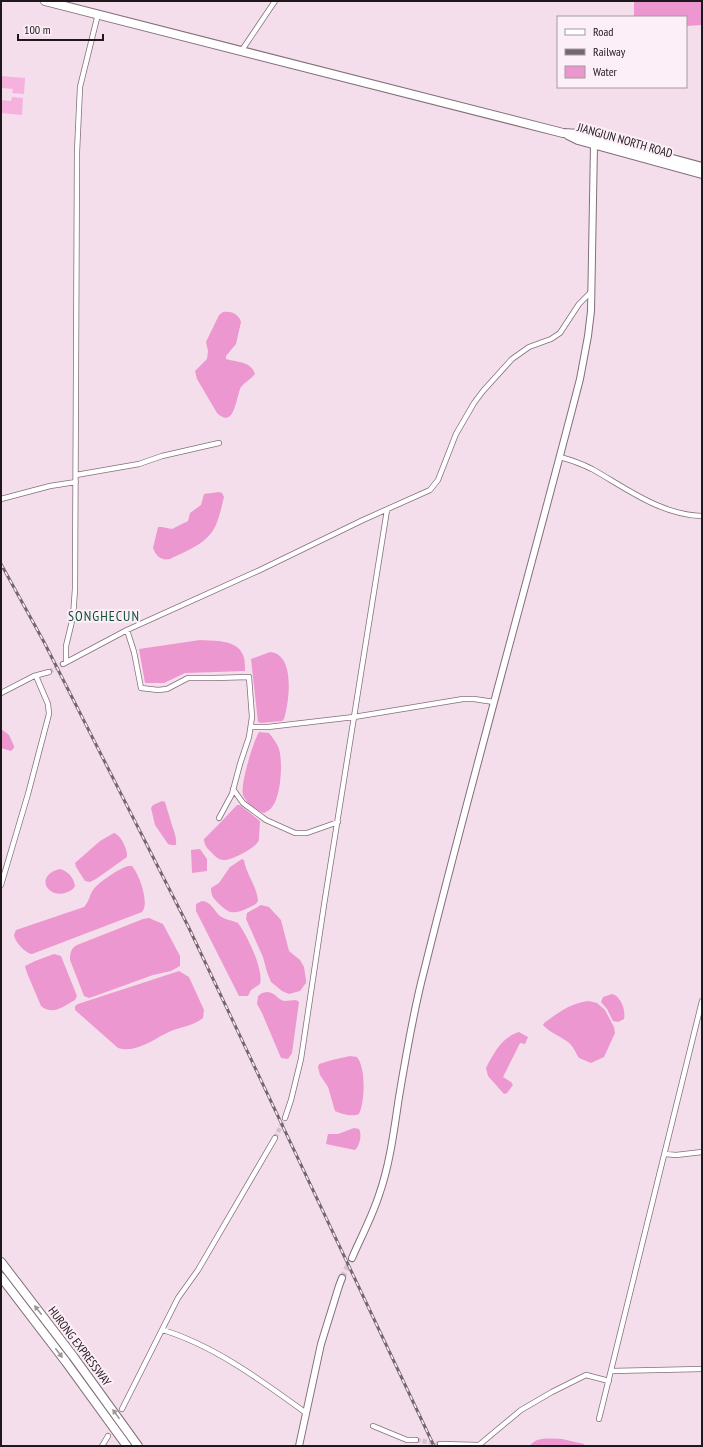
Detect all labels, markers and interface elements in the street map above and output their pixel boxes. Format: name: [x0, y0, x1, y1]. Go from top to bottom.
scale bar: [18, 16, 103, 42]
legend: [557, 16, 687, 88]
text: 100 m: [24, 22, 51, 37]
text: Road: [593, 24, 613, 39]
text: Railway: [593, 44, 626, 59]
text: Water: [593, 64, 618, 79]
street label: JIANGJUN NORTH ROAD: [575, 119, 674, 161]
district label: SONGHECUN: [68, 607, 140, 625]
street label: HURONG EXPRESSWAY: [45, 1303, 115, 1389]
one-way arrow: [34, 1304, 42, 1315]
one-way arrow: [55, 1347, 63, 1358]
one-way arrow: [112, 1409, 120, 1420]

